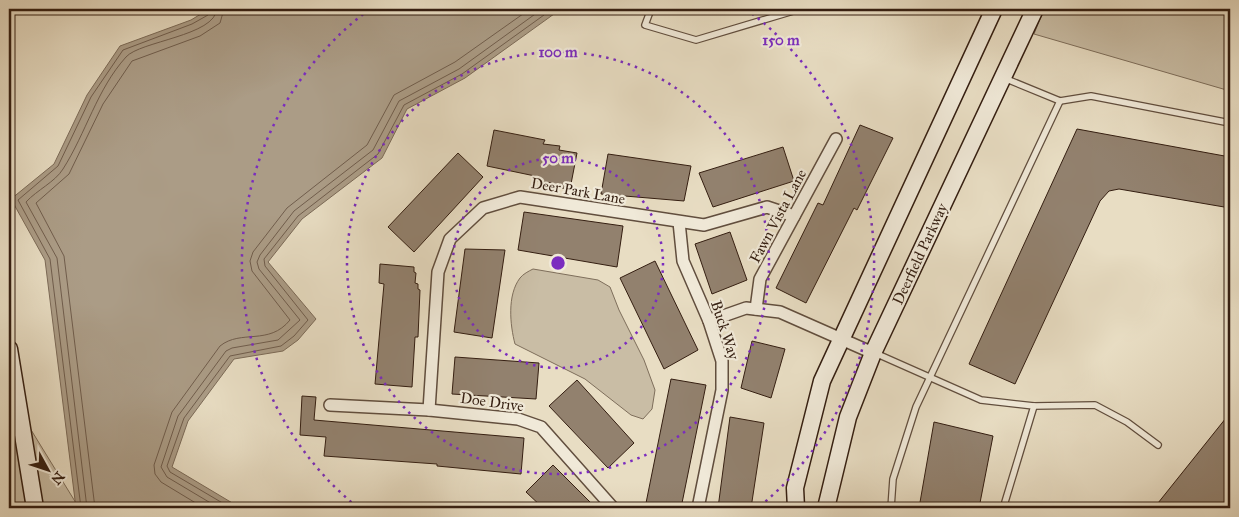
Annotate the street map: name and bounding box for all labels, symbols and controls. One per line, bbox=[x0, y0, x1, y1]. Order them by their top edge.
text: 150 m bbox=[762, 31, 800, 49]
text: 100 m bbox=[538, 43, 578, 61]
text: 50 m bbox=[542, 149, 574, 167]
street label: Fawn Vista Lane bbox=[746, 166, 810, 266]
street label: Deer Park Lane bbox=[529, 174, 627, 208]
street label: Deerfield Parkway bbox=[889, 200, 952, 308]
centre of rings bbox=[549, 254, 567, 272]
street label: Buck Way bbox=[707, 298, 743, 363]
street label: Doe Drive bbox=[459, 389, 525, 415]
north arrow bbox=[22, 444, 72, 494]
text: N bbox=[47, 468, 68, 488]

